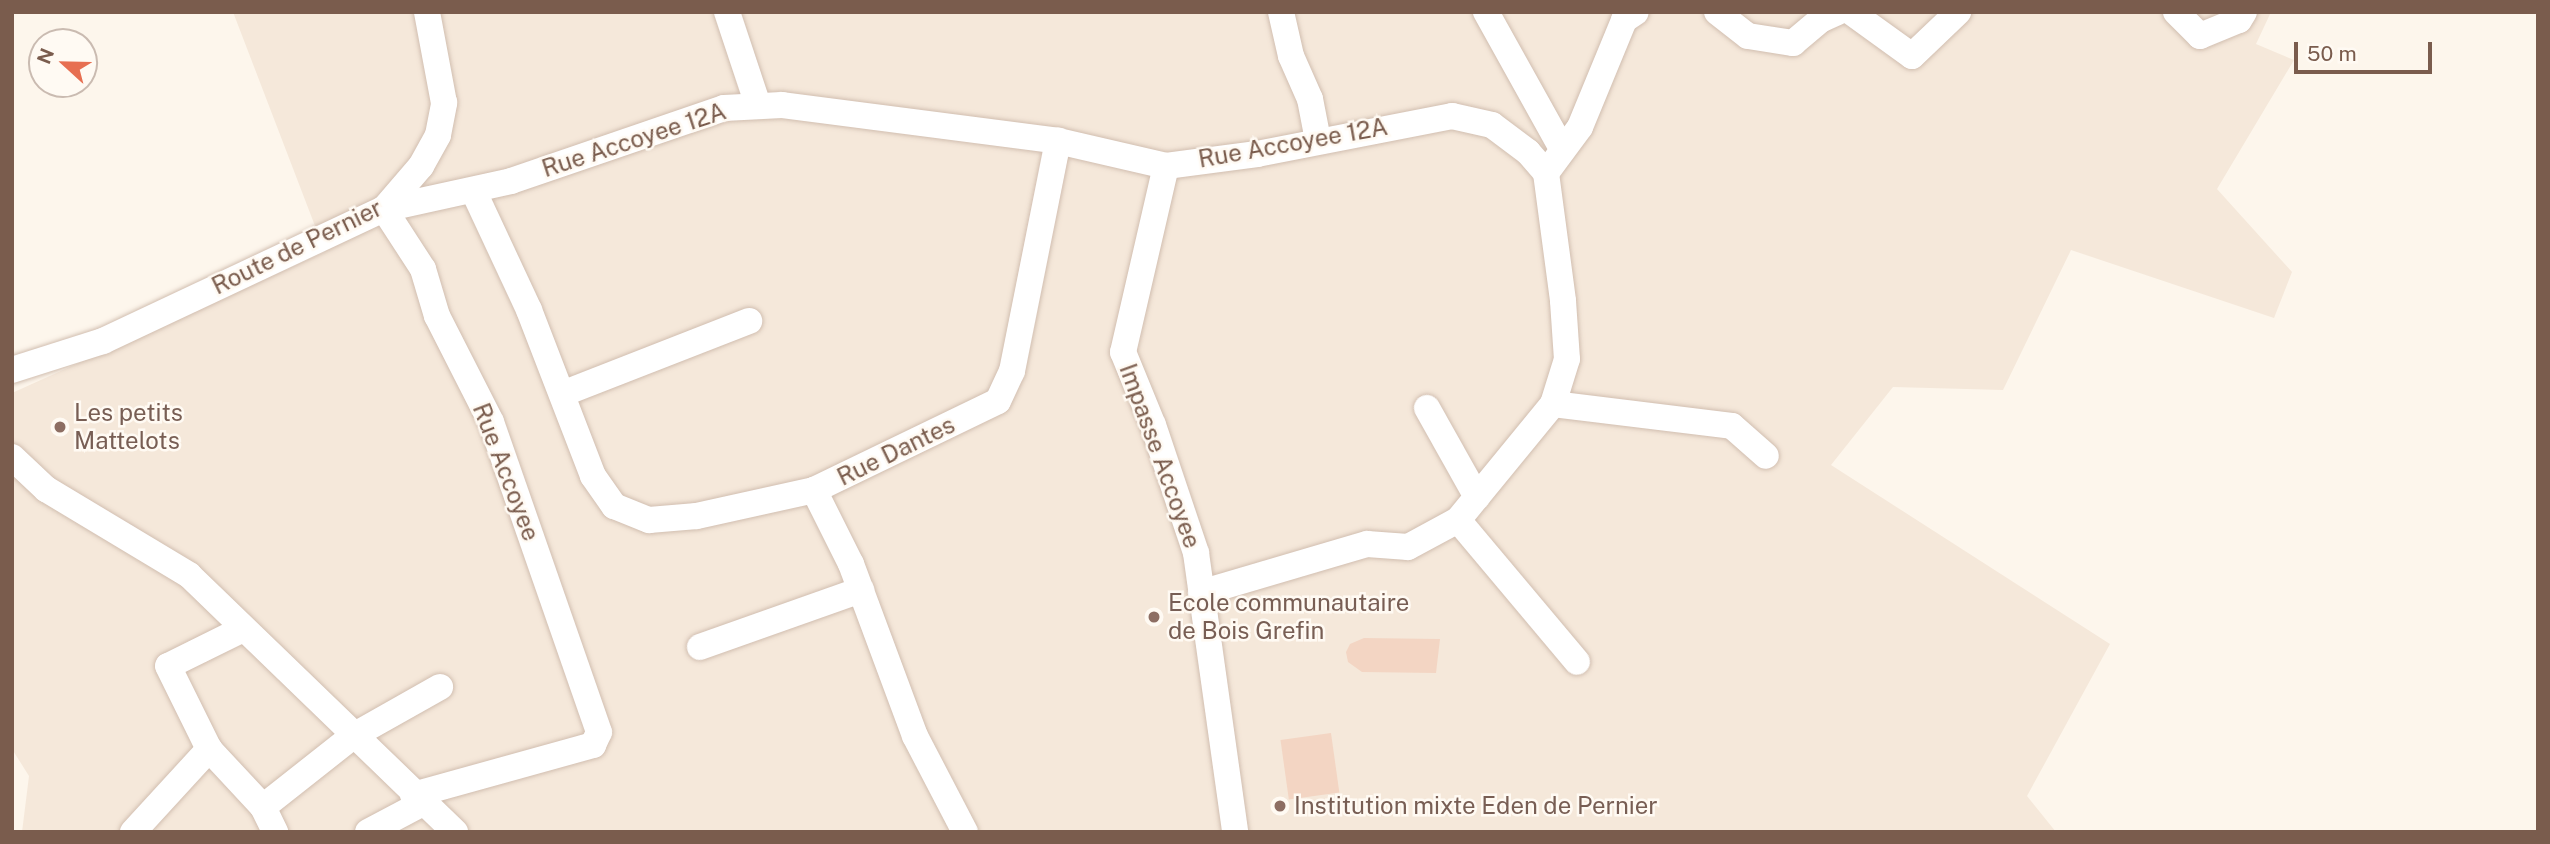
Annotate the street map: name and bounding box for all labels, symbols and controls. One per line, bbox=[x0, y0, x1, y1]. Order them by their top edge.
north arrow bbox=[28, 28, 98, 98]
scale bar bbox=[2298, 28, 2436, 72]
text: 50 m bbox=[2307, 41, 2357, 66]
text: N bbox=[32, 45, 58, 67]
street label: Rue Accoyee 12A bbox=[538, 97, 730, 183]
street label: Rue Accoyee 12A bbox=[1196, 112, 1390, 174]
street label: Route de Pernier bbox=[207, 193, 387, 301]
street label: Impasse Accoyee bbox=[1113, 360, 1207, 552]
place label: Les petits Mattelots bbox=[74, 399, 183, 455]
street label: Rue Accoyee bbox=[467, 399, 545, 545]
street label: Rue Dantes bbox=[832, 410, 960, 492]
marker: Les petits Mattelots bbox=[52, 419, 68, 435]
place label: Ecole communautaire de Bois Grefin bbox=[1168, 589, 1410, 645]
marker: Ecole communautaire de Bois Grefin bbox=[1146, 609, 1162, 625]
place label: Institution mixte Eden de Pernier bbox=[1294, 792, 1658, 820]
marker: Institution mixte Eden de Pernier bbox=[1272, 798, 1288, 814]

